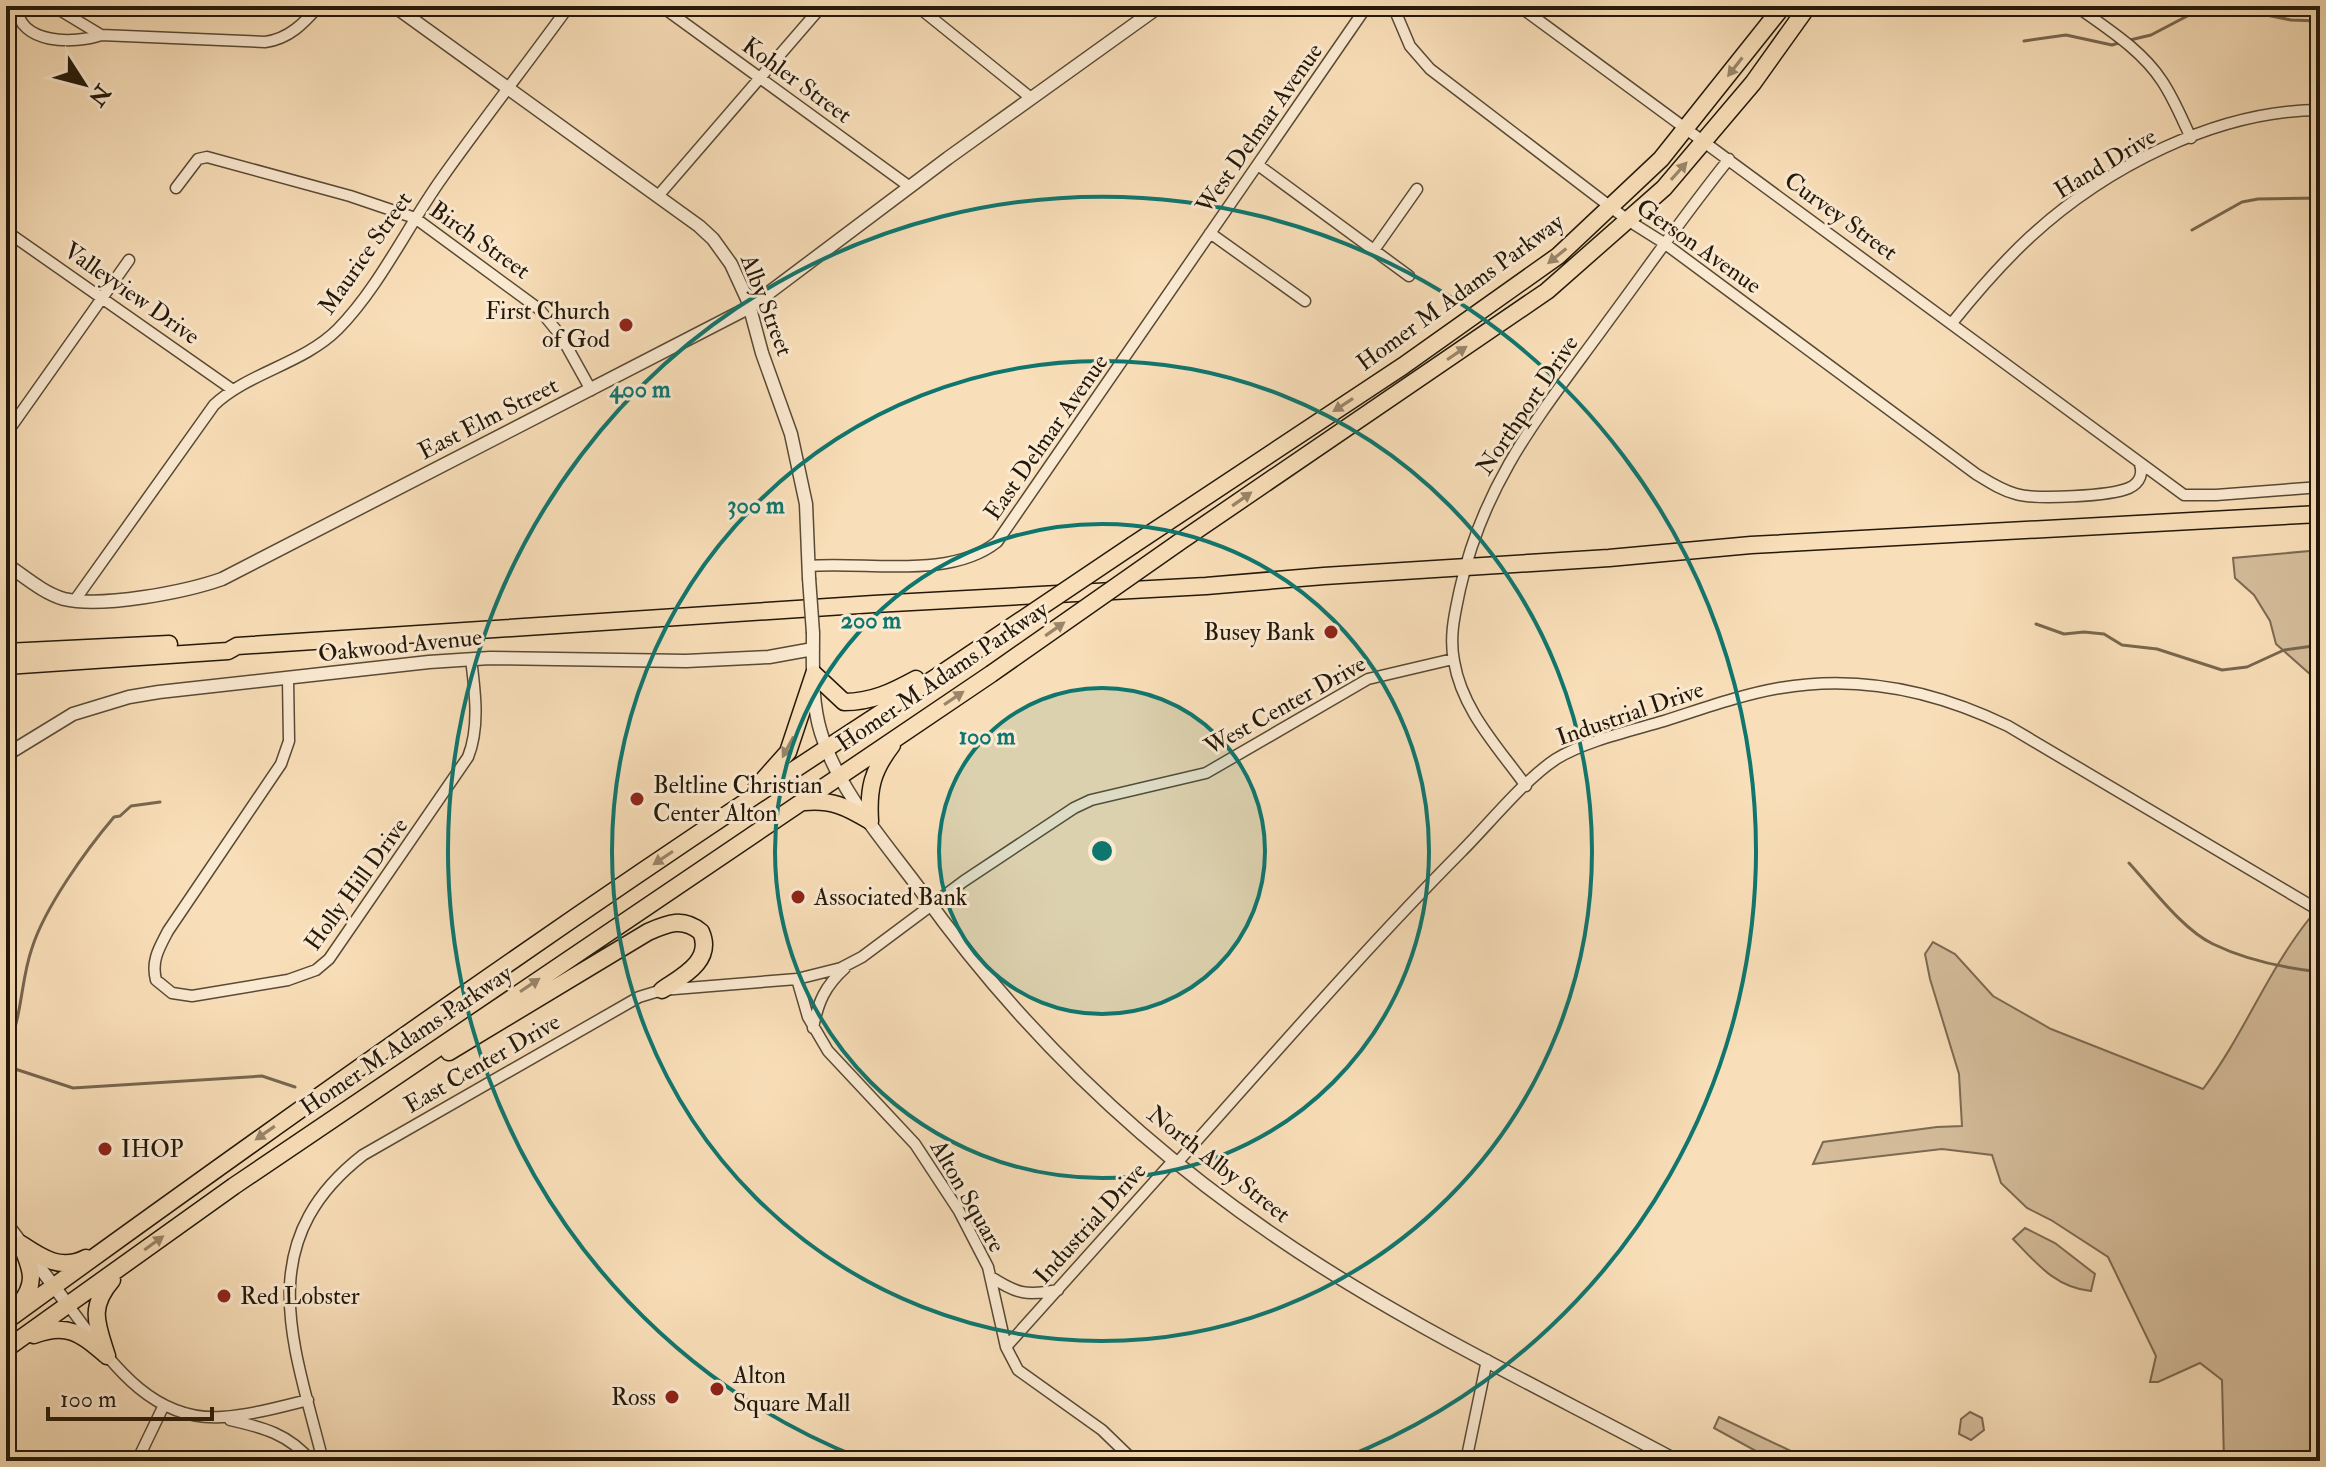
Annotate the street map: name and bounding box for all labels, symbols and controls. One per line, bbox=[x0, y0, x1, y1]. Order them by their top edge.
street label: Kohler Street bbox=[736, 30, 858, 131]
street label: West Delmar Avenue bbox=[1188, 37, 1330, 220]
north arrow bbox=[44, 44, 124, 124]
one-way arrow bbox=[1727, 57, 1743, 78]
text: N bbox=[82, 78, 117, 112]
street label: Hand Drive bbox=[2049, 121, 2162, 206]
one-way arrow bbox=[1670, 161, 1688, 180]
street label: Curvey Street bbox=[1778, 165, 1904, 268]
street label: Maurice Street bbox=[312, 186, 419, 321]
street label: Gerson Avenue bbox=[1630, 192, 1767, 301]
street label: Birch Street bbox=[423, 194, 536, 286]
street label: Homer M Adams Parkway bbox=[1350, 206, 1570, 378]
street label: Valleyview Drive bbox=[58, 235, 206, 352]
one-way arrow bbox=[1547, 248, 1567, 264]
street label: Alby Street bbox=[733, 249, 800, 361]
place label: First Church of God bbox=[485, 296, 610, 355]
marker: First Church of God bbox=[617, 316, 635, 334]
street label: Northport Drive bbox=[1469, 329, 1586, 481]
one-way arrow bbox=[1447, 346, 1468, 361]
street label: East Delmar Avenue bbox=[978, 348, 1115, 526]
street label: East Elm Street bbox=[413, 370, 564, 467]
text: 400 m bbox=[608, 374, 671, 405]
one-way arrow bbox=[1333, 397, 1354, 412]
text: 300 m bbox=[727, 490, 785, 521]
one-way arrow bbox=[1232, 492, 1253, 507]
street label: Homer M Adams Parkway bbox=[830, 594, 1054, 759]
text: 200 m bbox=[841, 605, 902, 636]
place label: Busey Bank bbox=[1204, 617, 1316, 648]
street label: Oakwood Avenue bbox=[316, 621, 484, 670]
one-way arrow bbox=[1044, 622, 1065, 637]
marker: Busey Bank bbox=[1322, 623, 1340, 641]
street label: West Center Drive bbox=[1198, 648, 1371, 763]
street label: Industrial Drive bbox=[1553, 674, 1708, 753]
one-way arrow bbox=[944, 691, 965, 706]
text: 100 m bbox=[959, 721, 1016, 752]
one-way arrow bbox=[782, 736, 796, 758]
place label: Beltline Christian Center Alton bbox=[653, 770, 823, 829]
marker: Beltline Christian Center Alton bbox=[628, 790, 646, 808]
street label: Holly Hill Drive bbox=[298, 812, 415, 957]
centre of rings bbox=[1088, 837, 1116, 865]
one-way arrow bbox=[652, 850, 673, 865]
place label: Associated Bank bbox=[813, 882, 968, 913]
marker: Associated Bank bbox=[789, 888, 807, 906]
street label: Homer M Adams Parkway bbox=[294, 958, 518, 1123]
one-way arrow bbox=[519, 978, 540, 993]
street label: East Center Drive bbox=[399, 1006, 566, 1121]
street label: North Alby Street bbox=[1141, 1099, 1297, 1230]
one-way arrow bbox=[254, 1125, 275, 1140]
place label: IHOP bbox=[121, 1134, 184, 1165]
street label: Alton Square bbox=[922, 1134, 1012, 1258]
marker: IHOP bbox=[96, 1140, 114, 1158]
street label: Industrial Drive bbox=[1027, 1156, 1153, 1291]
one-way arrow bbox=[144, 1236, 165, 1251]
place label: Red Lobster bbox=[240, 1281, 360, 1312]
marker: Red Lobster bbox=[215, 1287, 233, 1305]
place label: Alton Square Mall bbox=[732, 1360, 850, 1419]
scale bar bbox=[48, 1371, 212, 1421]
marker: Alton Square Mall bbox=[708, 1380, 726, 1398]
place label: Ross bbox=[611, 1382, 656, 1413]
text: 100 m bbox=[60, 1384, 117, 1415]
marker: Ross bbox=[663, 1388, 681, 1406]

